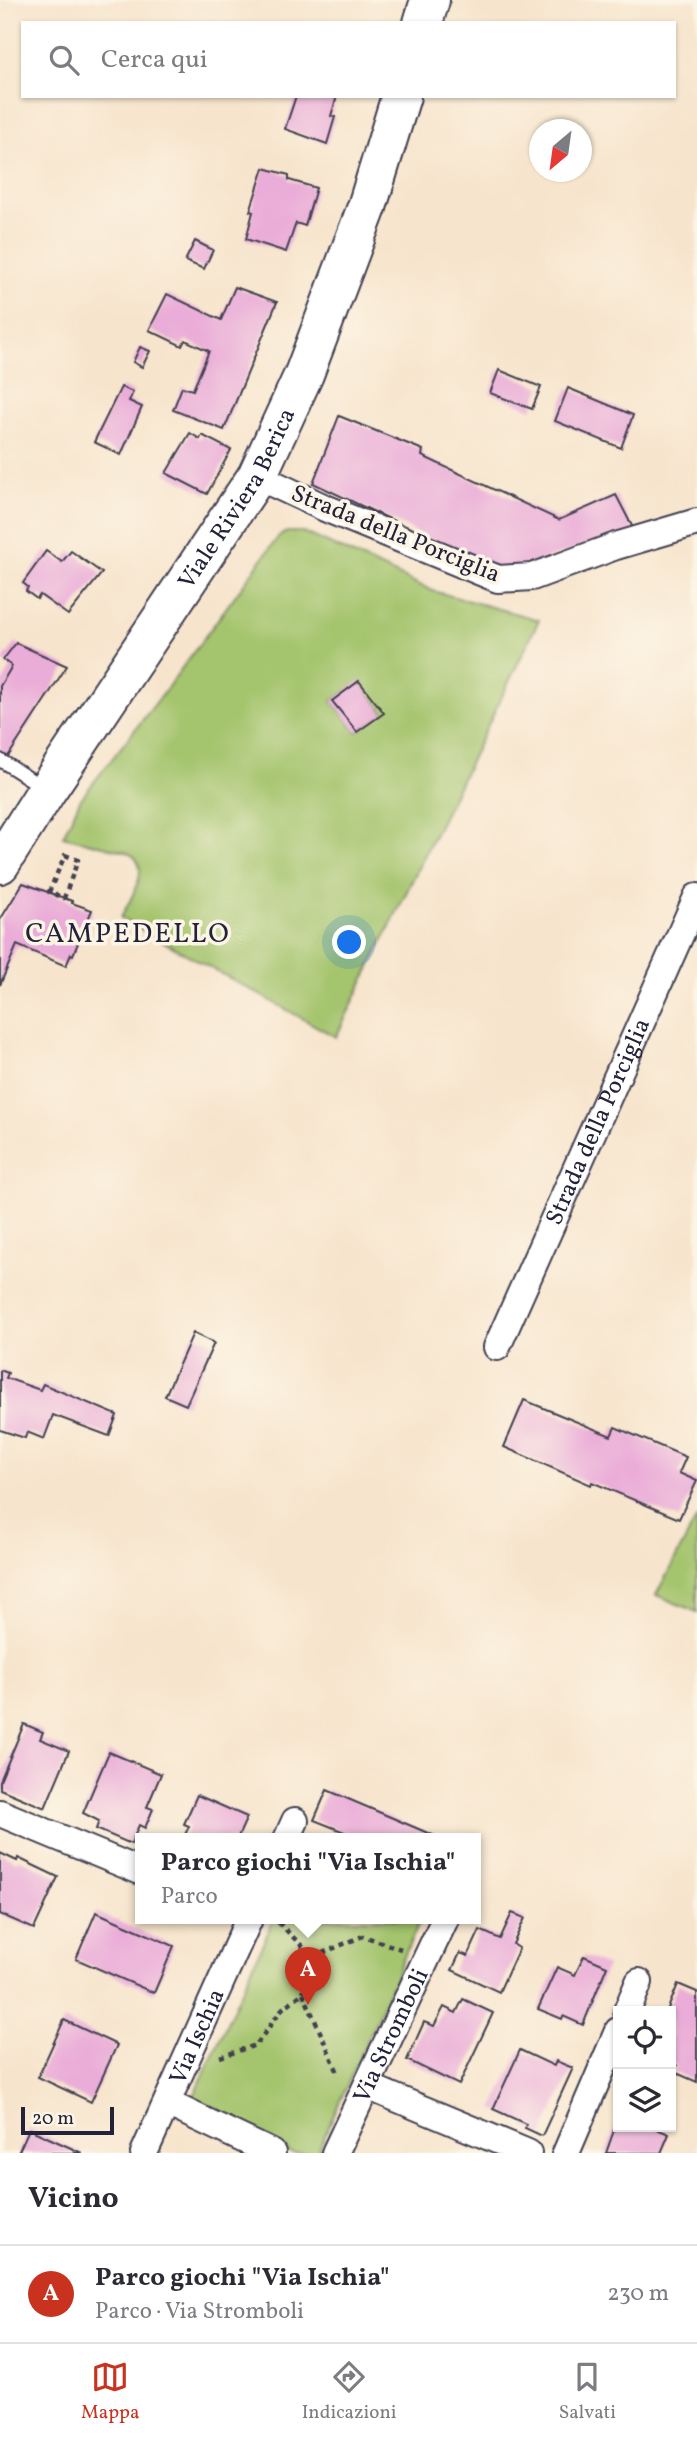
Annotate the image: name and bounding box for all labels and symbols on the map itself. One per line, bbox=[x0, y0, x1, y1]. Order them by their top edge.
north arrow bbox=[529, 119, 592, 182]
street label: Viale Riviera Berica bbox=[171, 403, 305, 597]
street label: Strada della Porciglia bbox=[286, 477, 505, 592]
district label: CAMPEDELLO bbox=[25, 915, 231, 954]
your location bbox=[332, 925, 366, 959]
street label: Strada della Porciglia bbox=[538, 1013, 660, 1231]
pin: A bbox=[285, 1947, 331, 2005]
street label: Via Stromboli bbox=[346, 1963, 438, 2109]
street label: Via Ischia bbox=[162, 1984, 235, 2090]
scale bar bbox=[21, 2104, 114, 2136]

